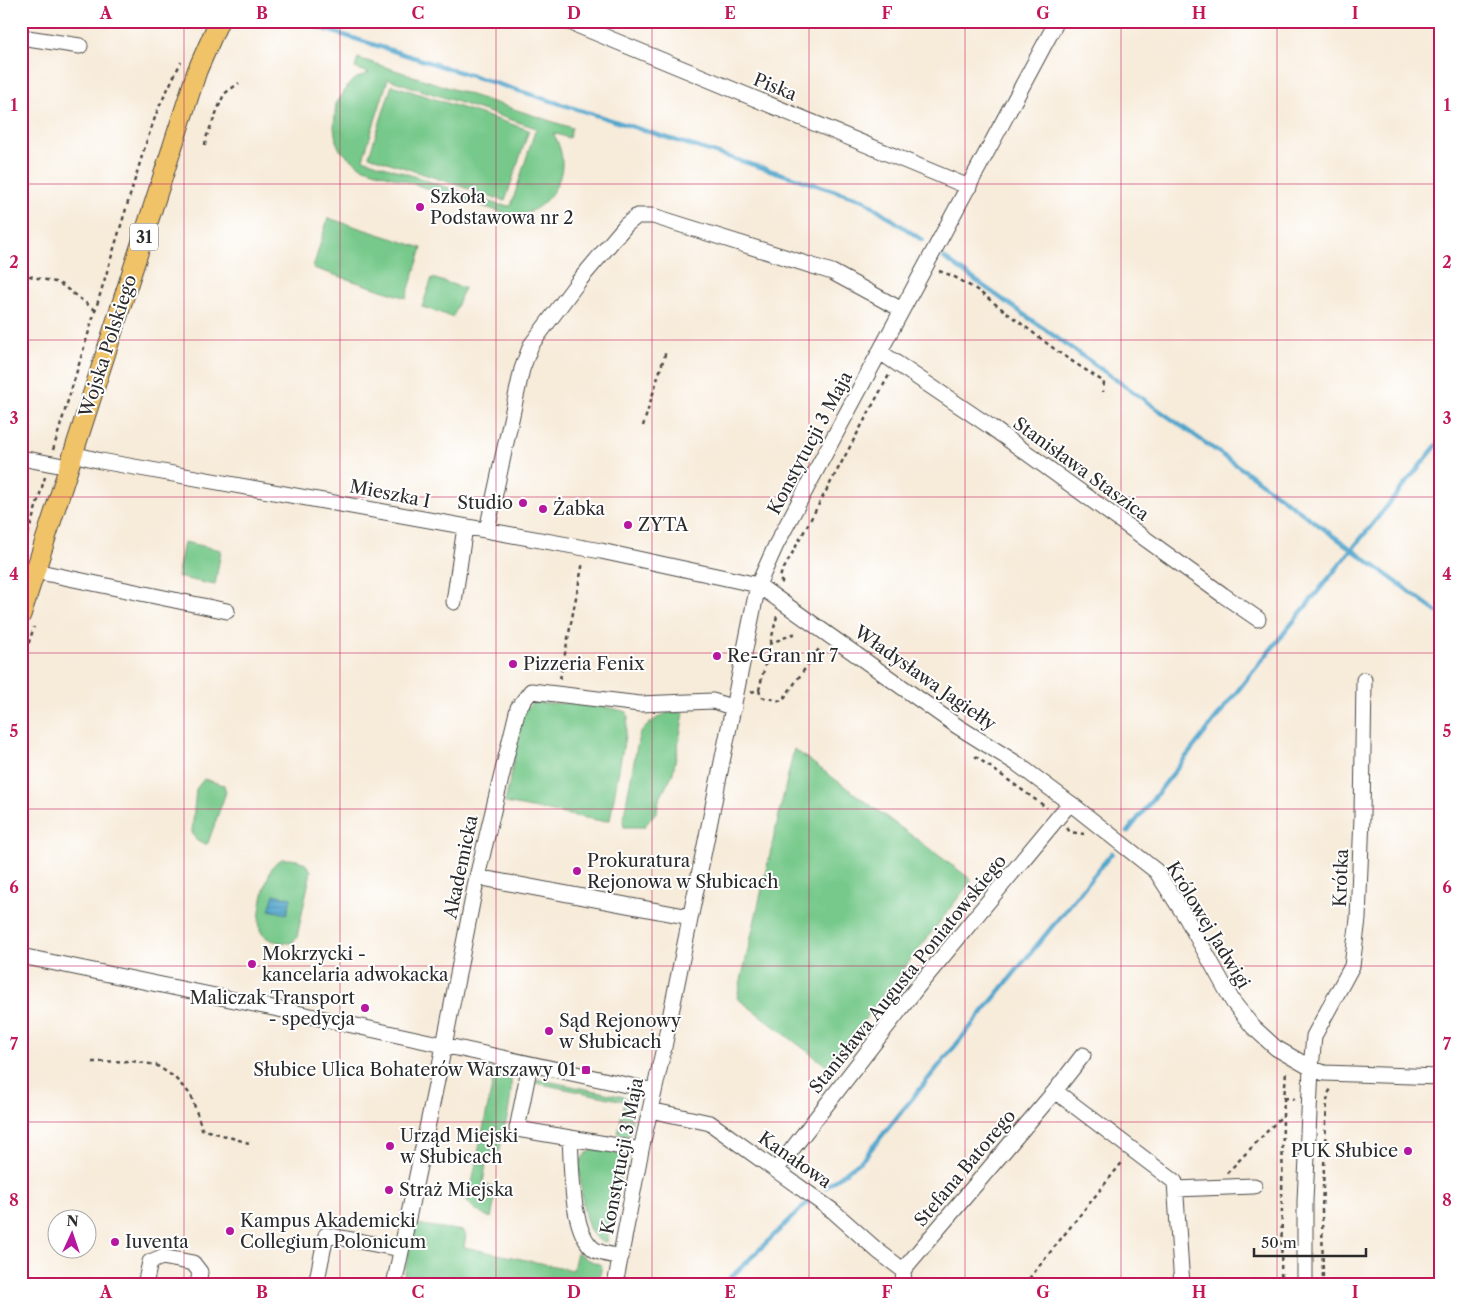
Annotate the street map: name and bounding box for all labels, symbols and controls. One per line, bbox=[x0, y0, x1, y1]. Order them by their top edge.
text: A bbox=[99, 3, 113, 23]
text: B bbox=[256, 3, 268, 23]
text: C bbox=[412, 3, 424, 23]
text: D bbox=[567, 3, 581, 23]
text: E bbox=[724, 3, 736, 23]
text: F bbox=[882, 3, 893, 23]
text: G bbox=[1036, 3, 1050, 23]
text: H bbox=[1192, 3, 1206, 23]
text: I bbox=[1352, 3, 1359, 23]
street label: Piska bbox=[750, 68, 800, 106]
text: 1 bbox=[10, 95, 18, 115]
text: 1 bbox=[1443, 95, 1451, 115]
place label: Szkoła Podstawowa nr 2 bbox=[430, 186, 574, 229]
marker: Szkoła Podstawowa nr 2 bbox=[414, 201, 426, 213]
road number: 31 bbox=[130, 223, 158, 250]
text: 2 bbox=[9, 252, 19, 272]
text: 2 bbox=[1442, 252, 1452, 272]
street label: Wojska Polskiego bbox=[74, 272, 141, 421]
street label: Konstytucji 3 Maja bbox=[763, 367, 857, 518]
text: 3 bbox=[9, 408, 19, 428]
text: 3 bbox=[1442, 408, 1452, 428]
street label: Stanisława Staszica bbox=[1009, 412, 1154, 526]
street label: Mieszka I bbox=[348, 475, 432, 513]
place label: Studio bbox=[457, 492, 513, 514]
marker: Studio bbox=[517, 497, 529, 509]
place label: Żabka bbox=[553, 497, 606, 520]
marker: Żabka bbox=[537, 503, 549, 515]
place label: ZYTA bbox=[638, 514, 689, 536]
marker: ZYTA bbox=[622, 519, 634, 531]
text: 4 bbox=[9, 564, 19, 584]
text: 4 bbox=[1442, 564, 1452, 584]
street label: Władysława Jagiełły bbox=[849, 620, 1001, 736]
place label: Re-Gran nr 7 bbox=[727, 645, 838, 667]
marker: Re-Gran nr 7 bbox=[711, 650, 723, 662]
place label: Pizzeria Fenix bbox=[523, 653, 645, 675]
marker: Pizzeria Fenix bbox=[507, 658, 519, 670]
text: 5 bbox=[10, 721, 19, 741]
text: 5 bbox=[1443, 721, 1452, 741]
street label: Akademicka bbox=[439, 813, 483, 922]
street label: Krótka bbox=[1329, 848, 1353, 908]
place label: Prokuratura Rejonowa w Słubicach bbox=[587, 850, 778, 893]
street label: Stanisława Augusta Poniatowskiego bbox=[805, 850, 1011, 1098]
street label: Królowej Jadwigi bbox=[1161, 857, 1255, 993]
marker: Prokuratura Rejonowa w Słubicach bbox=[571, 865, 583, 877]
text: 6 bbox=[9, 877, 19, 897]
text: 6 bbox=[1442, 877, 1452, 897]
place label: Mokrzycki - kancelaria adwokacka bbox=[262, 943, 449, 986]
marker: Mokrzycki - kancelaria adwokacka bbox=[246, 958, 258, 970]
place label: Maliczak Transport - spedycja bbox=[189, 987, 356, 1030]
marker: Maliczak Transport - spedycja bbox=[359, 1002, 371, 1014]
place label: Sąd Rejonowy w Słubicach bbox=[558, 1010, 682, 1053]
marker: Sąd Rejonowy w Słubicach bbox=[543, 1025, 555, 1037]
text: 7 bbox=[10, 1034, 19, 1054]
text: 7 bbox=[1443, 1034, 1452, 1054]
place label: Słubice Ulica Bohaterów Warszawy 01 bbox=[253, 1059, 576, 1081]
marker: Słubice Ulica Bohaterów Warszawy 01 bbox=[580, 1064, 592, 1076]
street label: Konstytucji 3 Maja bbox=[596, 1075, 648, 1236]
street label: Stefana Batorego bbox=[910, 1105, 1020, 1231]
place label: Urząd Miejski w Słubicach bbox=[399, 1125, 519, 1168]
street label: Kanałowa bbox=[754, 1127, 836, 1193]
marker: Urząd Miejski w Słubicach bbox=[384, 1140, 396, 1152]
place label: PUK Słubice bbox=[1291, 1140, 1398, 1162]
marker: PUK Słubice bbox=[1402, 1145, 1414, 1157]
place label: Straż Miejska bbox=[399, 1179, 514, 1201]
marker: Straż Miejska bbox=[383, 1184, 395, 1196]
text: 8 bbox=[9, 1190, 19, 1210]
text: 8 bbox=[1442, 1190, 1452, 1210]
north arrow bbox=[48, 1208, 98, 1258]
place label: Kampus Akademicki Collegium Polonicum bbox=[240, 1210, 426, 1253]
text: N bbox=[66, 1212, 79, 1230]
marker: Kampus Akademicki Collegium Polonicum bbox=[224, 1225, 236, 1237]
scale bar bbox=[1254, 1226, 1366, 1258]
place label: Iuventa bbox=[125, 1231, 189, 1253]
text: 50 m bbox=[1261, 1233, 1297, 1252]
marker: Iuventa bbox=[109, 1236, 121, 1248]
text: A bbox=[99, 1282, 113, 1302]
text: B bbox=[256, 1282, 268, 1302]
text: C bbox=[412, 1282, 424, 1302]
text: D bbox=[567, 1282, 581, 1302]
text: E bbox=[724, 1282, 736, 1302]
text: F bbox=[882, 1282, 893, 1302]
text: G bbox=[1036, 1282, 1050, 1302]
text: H bbox=[1192, 1282, 1206, 1302]
text: I bbox=[1352, 1282, 1359, 1302]

